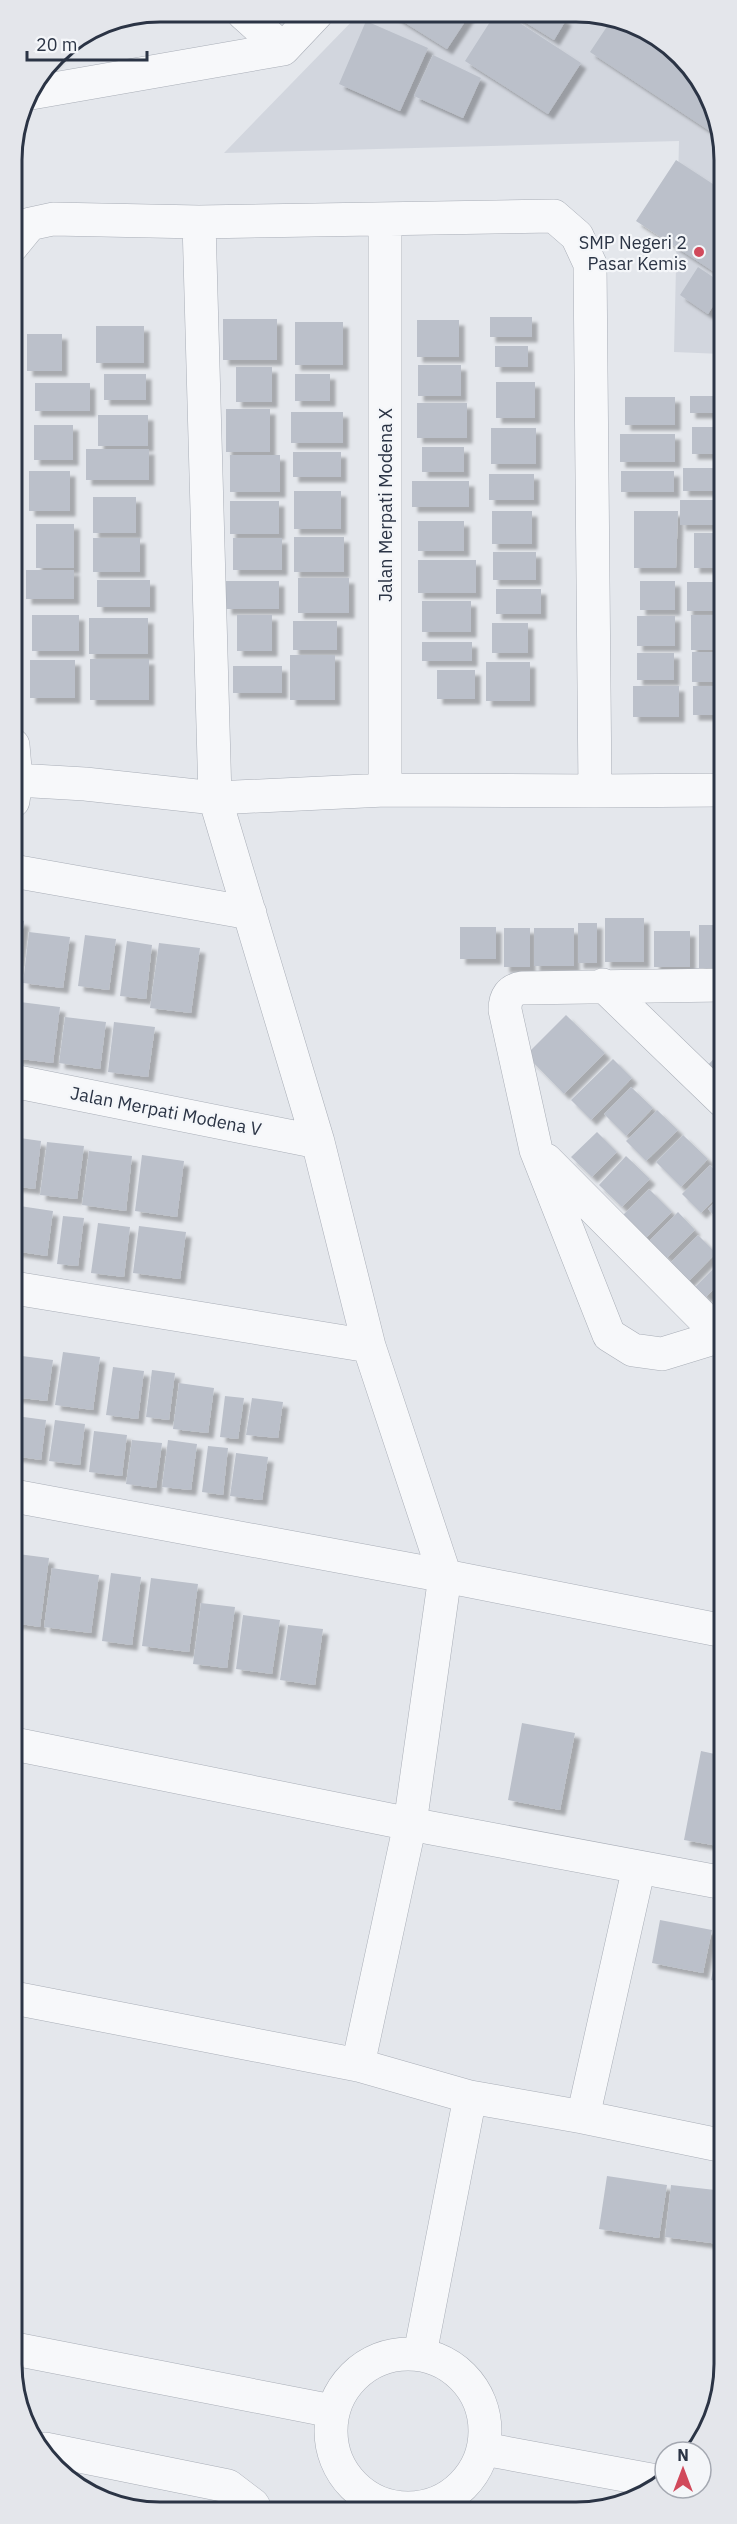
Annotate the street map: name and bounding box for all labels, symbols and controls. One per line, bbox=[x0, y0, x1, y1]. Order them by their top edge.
scale bar bbox=[27, 24, 147, 62]
text: 20 m bbox=[36, 33, 78, 56]
place label: SMP Negeri 2 Pasar Kemis bbox=[579, 231, 687, 275]
marker: SMP Negeri 2 Pasar Kemis bbox=[692, 245, 706, 259]
street label: Jalan Merpati Modena X bbox=[374, 408, 397, 602]
street label: Jalan Merpati Modena V bbox=[69, 1081, 263, 1141]
north arrow bbox=[653, 2440, 713, 2500]
text: N bbox=[677, 2445, 689, 2465]

